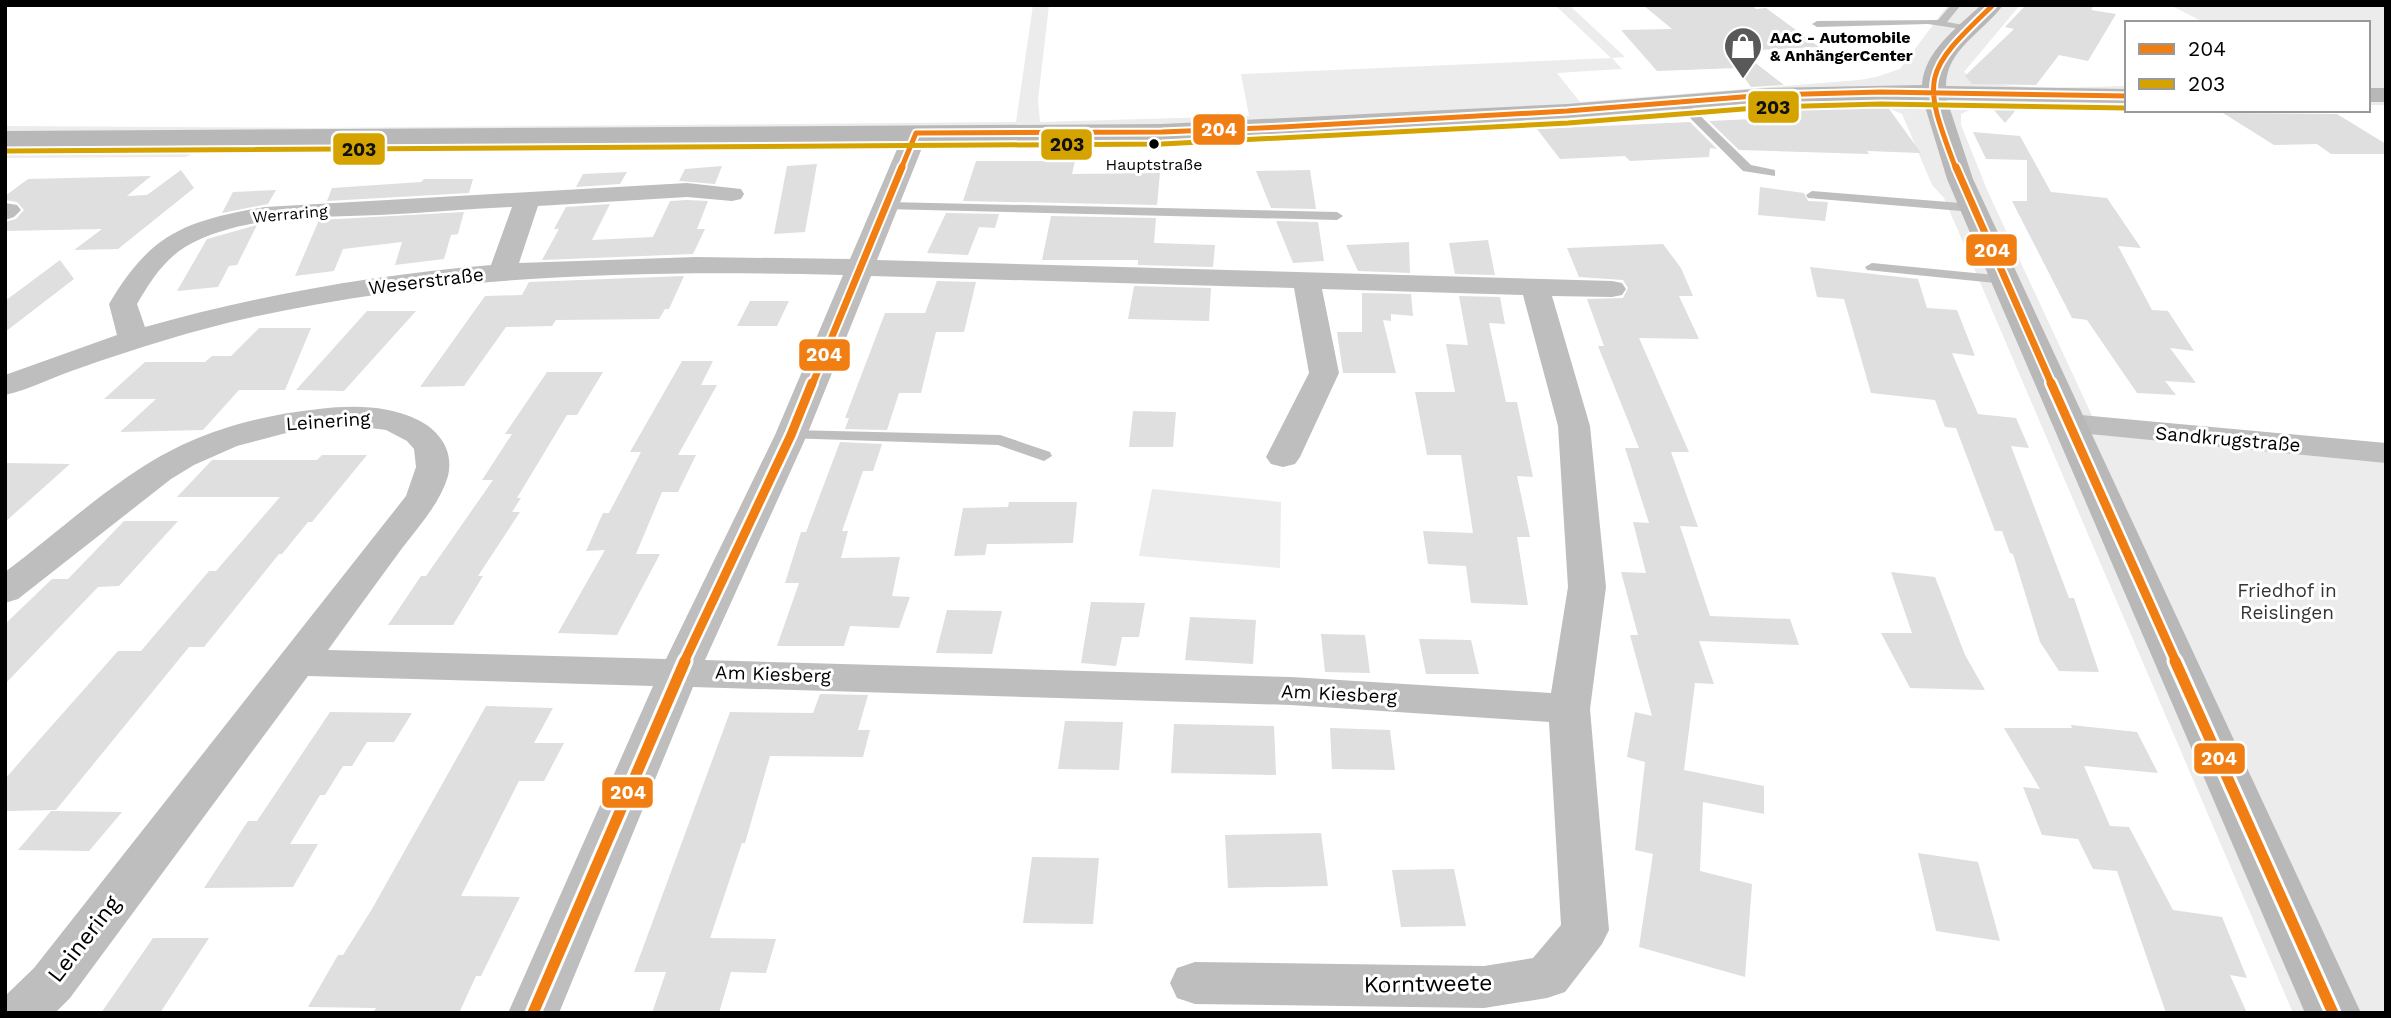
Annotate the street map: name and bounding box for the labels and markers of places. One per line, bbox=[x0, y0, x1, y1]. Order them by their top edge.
shop icon: AAC - Automobile & AnhängerCenter bbox=[1722, 25, 1764, 80]
place label: AAC - Automobile & AnhängerCenter bbox=[1770, 28, 1913, 65]
marker: Hauptstraße bbox=[1147, 137, 1161, 151]
place label: Hauptstraße bbox=[1106, 155, 1202, 174]

